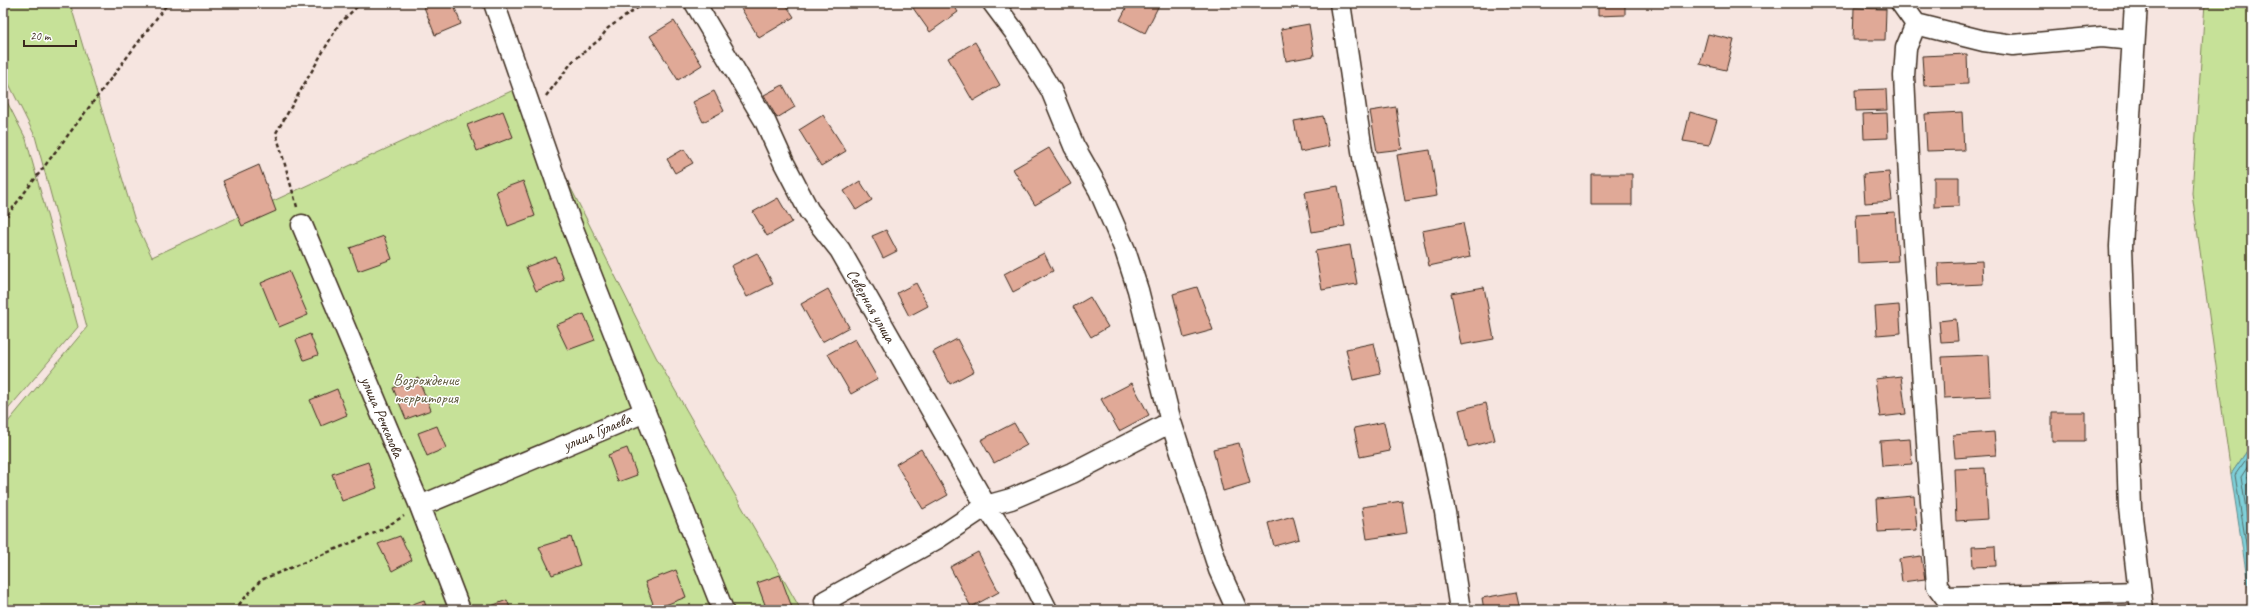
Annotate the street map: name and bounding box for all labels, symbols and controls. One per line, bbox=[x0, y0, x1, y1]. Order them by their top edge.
scale bar bbox=[24, 22, 76, 48]
text: 20 m bbox=[30, 28, 52, 44]
street label: Северная улица bbox=[842, 266, 901, 347]
park label: Возрождение территория bbox=[393, 370, 461, 408]
street label: улица Речкалова bbox=[356, 372, 408, 462]
street label: улица Гулаева bbox=[559, 408, 635, 456]

